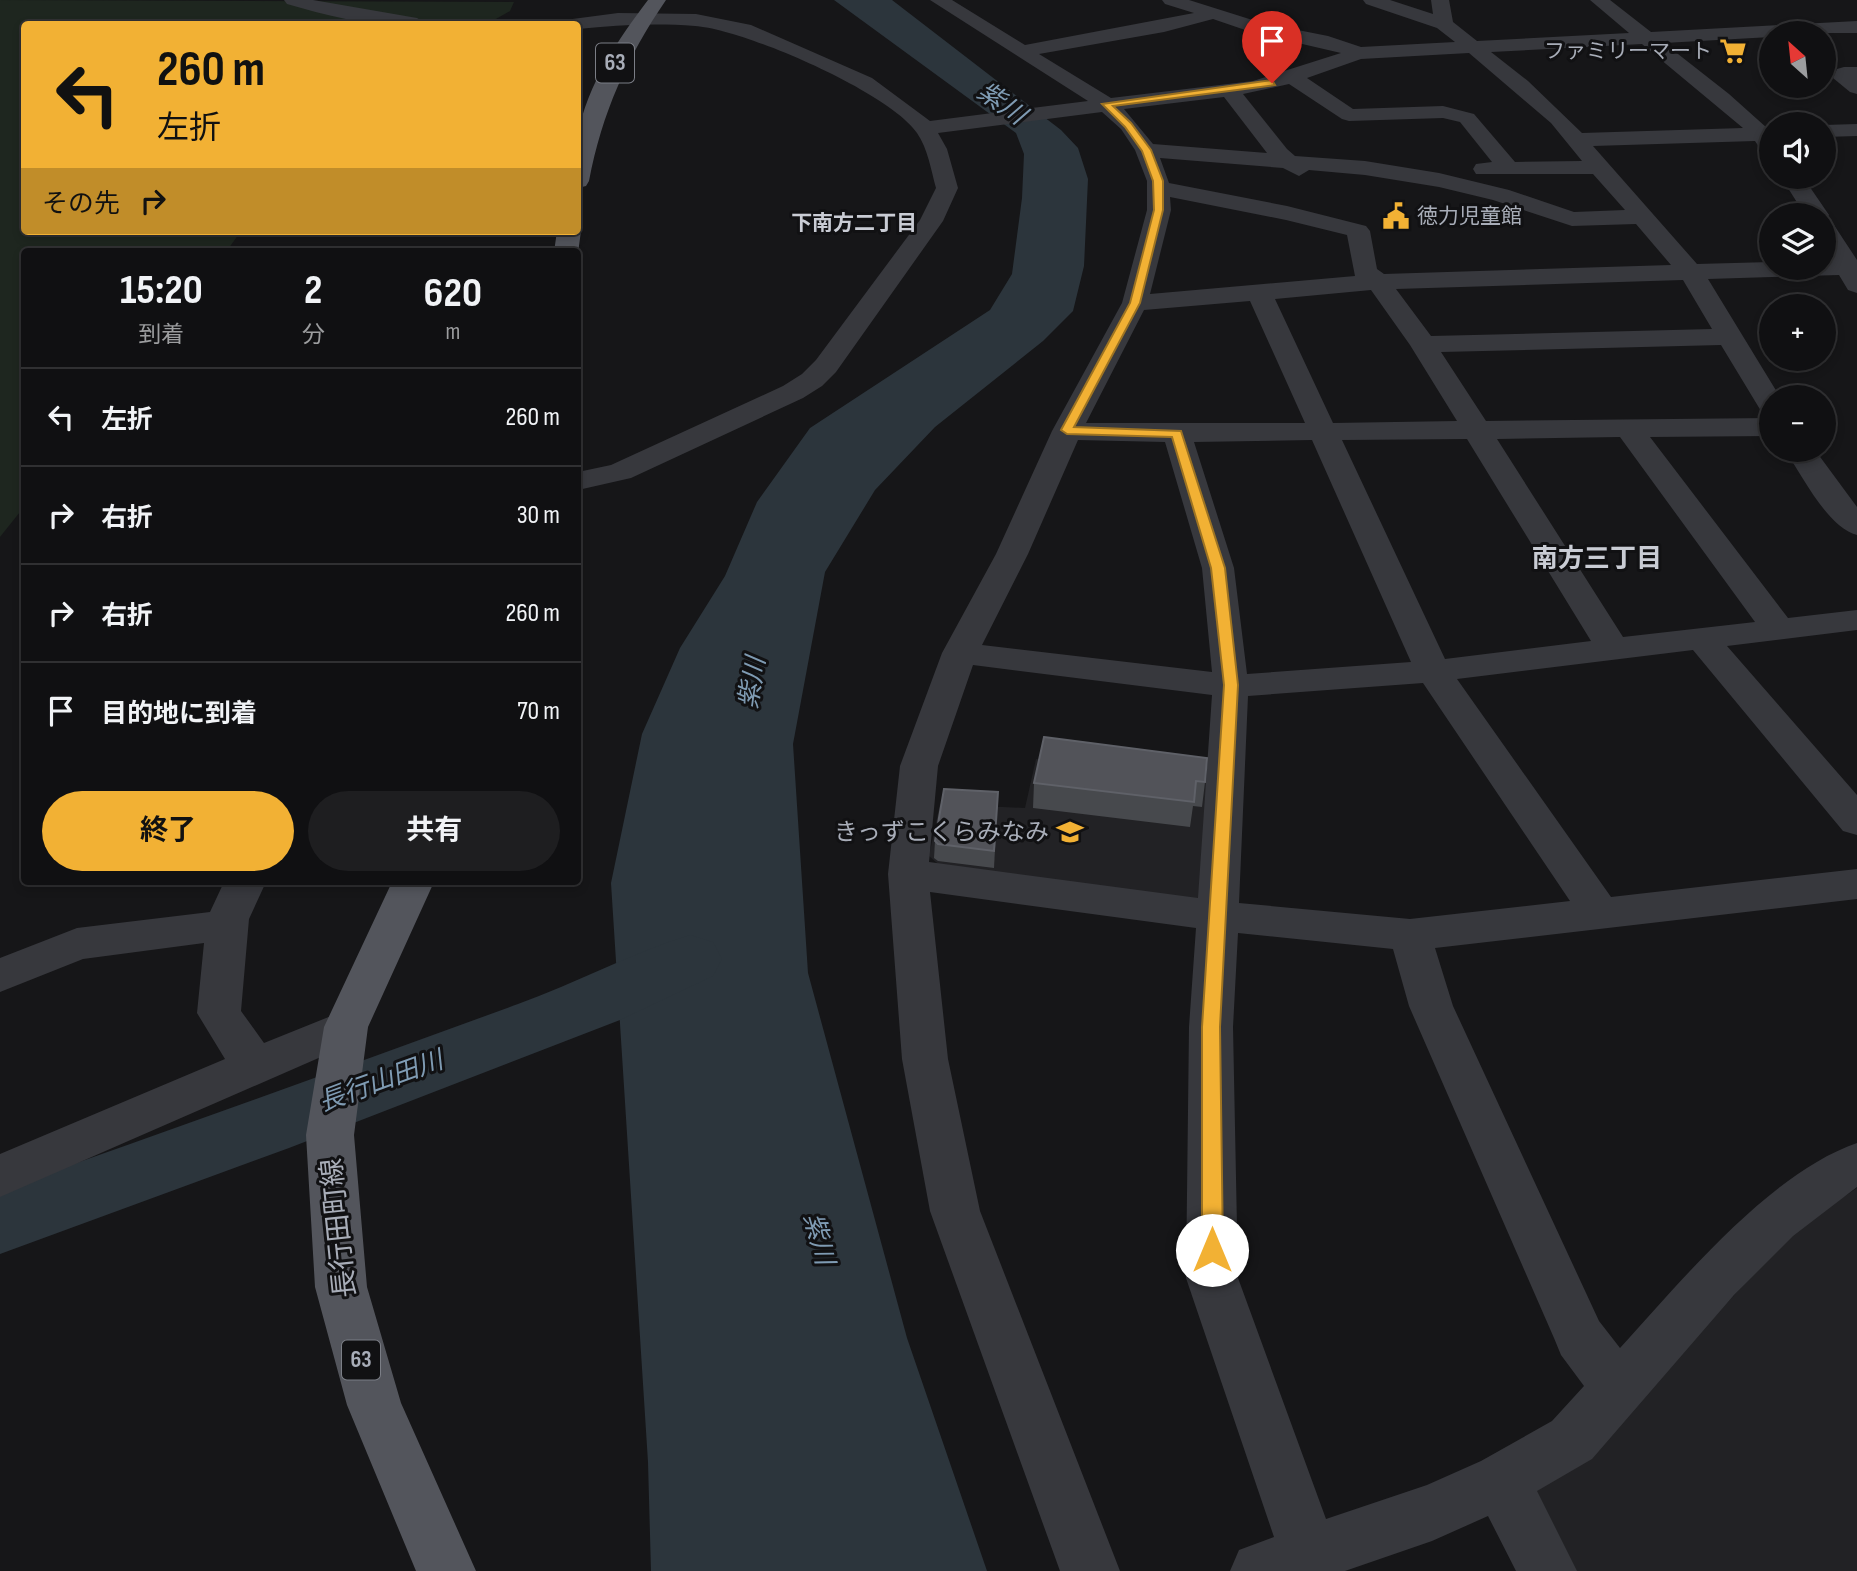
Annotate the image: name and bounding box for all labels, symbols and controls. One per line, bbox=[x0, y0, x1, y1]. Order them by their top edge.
pin bbox=[1242, 11, 1302, 83]
north arrow bbox=[1759, 21, 1836, 98]
map controls bbox=[1759, 21, 1836, 462]
icon: arrive bbox=[1253, 22, 1291, 60]
supermarket icon: ファミリーマート bbox=[1718, 36, 1748, 66]
place label: ファミリーマート bbox=[1544, 39, 1712, 64]
text: 260 m bbox=[157, 41, 265, 100]
road number: 63 bbox=[596, 44, 634, 82]
icon: left bbox=[42, 49, 133, 140]
water label: 紫川 bbox=[971, 76, 1034, 133]
text: 左折 bbox=[157, 109, 221, 148]
button: sound bbox=[1759, 112, 1836, 189]
icon: right bbox=[134, 182, 172, 220]
text: その先 bbox=[42, 189, 120, 220]
public building icon: 徳力児童館 bbox=[1381, 201, 1411, 231]
button: layers bbox=[1759, 203, 1836, 280]
place label: 徳力児童館 bbox=[1417, 204, 1522, 229]
district label: 下南方二丁目 bbox=[791, 211, 917, 236]
text: 15:20 bbox=[120, 265, 203, 316]
text: 2 bbox=[304, 265, 322, 316]
text: 620 bbox=[424, 268, 482, 319]
button: + bbox=[1759, 294, 1836, 371]
text: m bbox=[445, 318, 460, 346]
text: 到着 bbox=[138, 321, 184, 349]
text: 分 bbox=[302, 321, 325, 349]
button: − bbox=[1759, 385, 1836, 462]
icon: left bbox=[42, 398, 80, 436]
text: 260 m bbox=[505, 402, 560, 433]
text: 左折 bbox=[101, 405, 153, 436]
icon: right bbox=[42, 496, 80, 534]
text: 30 m bbox=[517, 500, 560, 531]
text: 右折 bbox=[101, 503, 153, 534]
district label: 南方三丁目 bbox=[1532, 544, 1662, 575]
icon: right bbox=[42, 594, 80, 632]
text: 260 m bbox=[505, 598, 560, 629]
text: 右折 bbox=[101, 601, 153, 632]
water label: 紫川 bbox=[734, 652, 773, 711]
icon: arrive bbox=[42, 692, 80, 730]
text: 70 m bbox=[517, 696, 560, 727]
text: 目的地に到着 bbox=[101, 699, 257, 730]
button: 終了 bbox=[42, 791, 294, 871]
button: 共有 bbox=[308, 791, 560, 871]
school or university icon: きっずこくらみなみ bbox=[1055, 817, 1085, 847]
place label: きっずこくらみなみ bbox=[834, 818, 1049, 847]
water label: 長行山田川 bbox=[315, 1044, 450, 1119]
street label: 長行田町線 bbox=[315, 1157, 363, 1299]
water label: 紫川 bbox=[796, 1210, 840, 1271]
position arrow bbox=[1175, 1213, 1249, 1287]
road number: 63 bbox=[342, 1340, 380, 1380]

